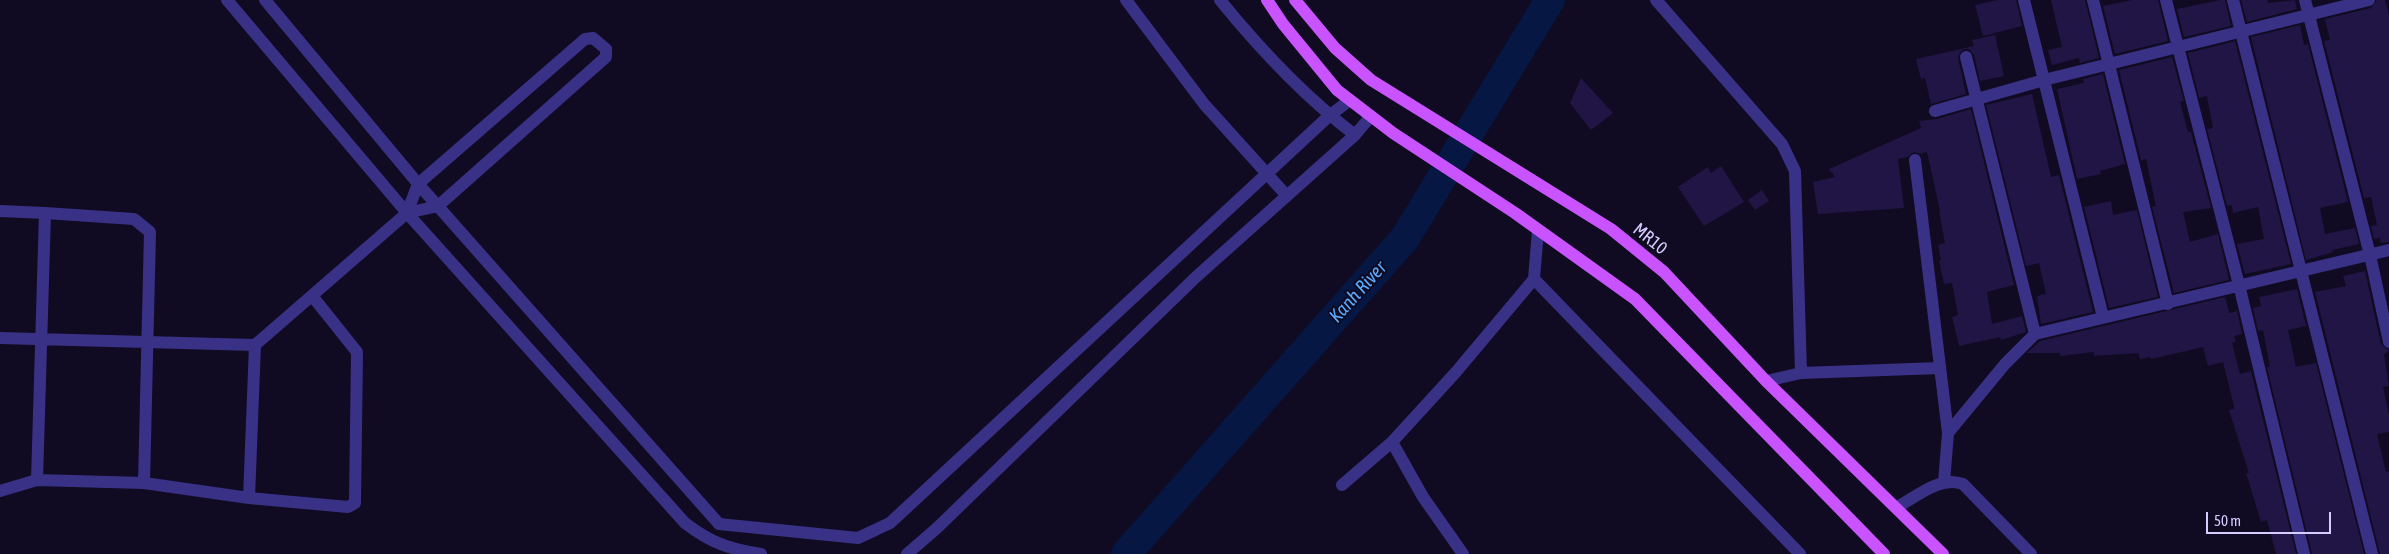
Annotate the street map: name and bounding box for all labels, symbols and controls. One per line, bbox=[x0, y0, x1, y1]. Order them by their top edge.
street label: MR10 bbox=[1628, 219, 1672, 259]
water label: Kanh River bbox=[1325, 257, 1391, 327]
scale bar bbox=[2209, 502, 2334, 534]
text: 50 m bbox=[2214, 512, 2241, 529]

